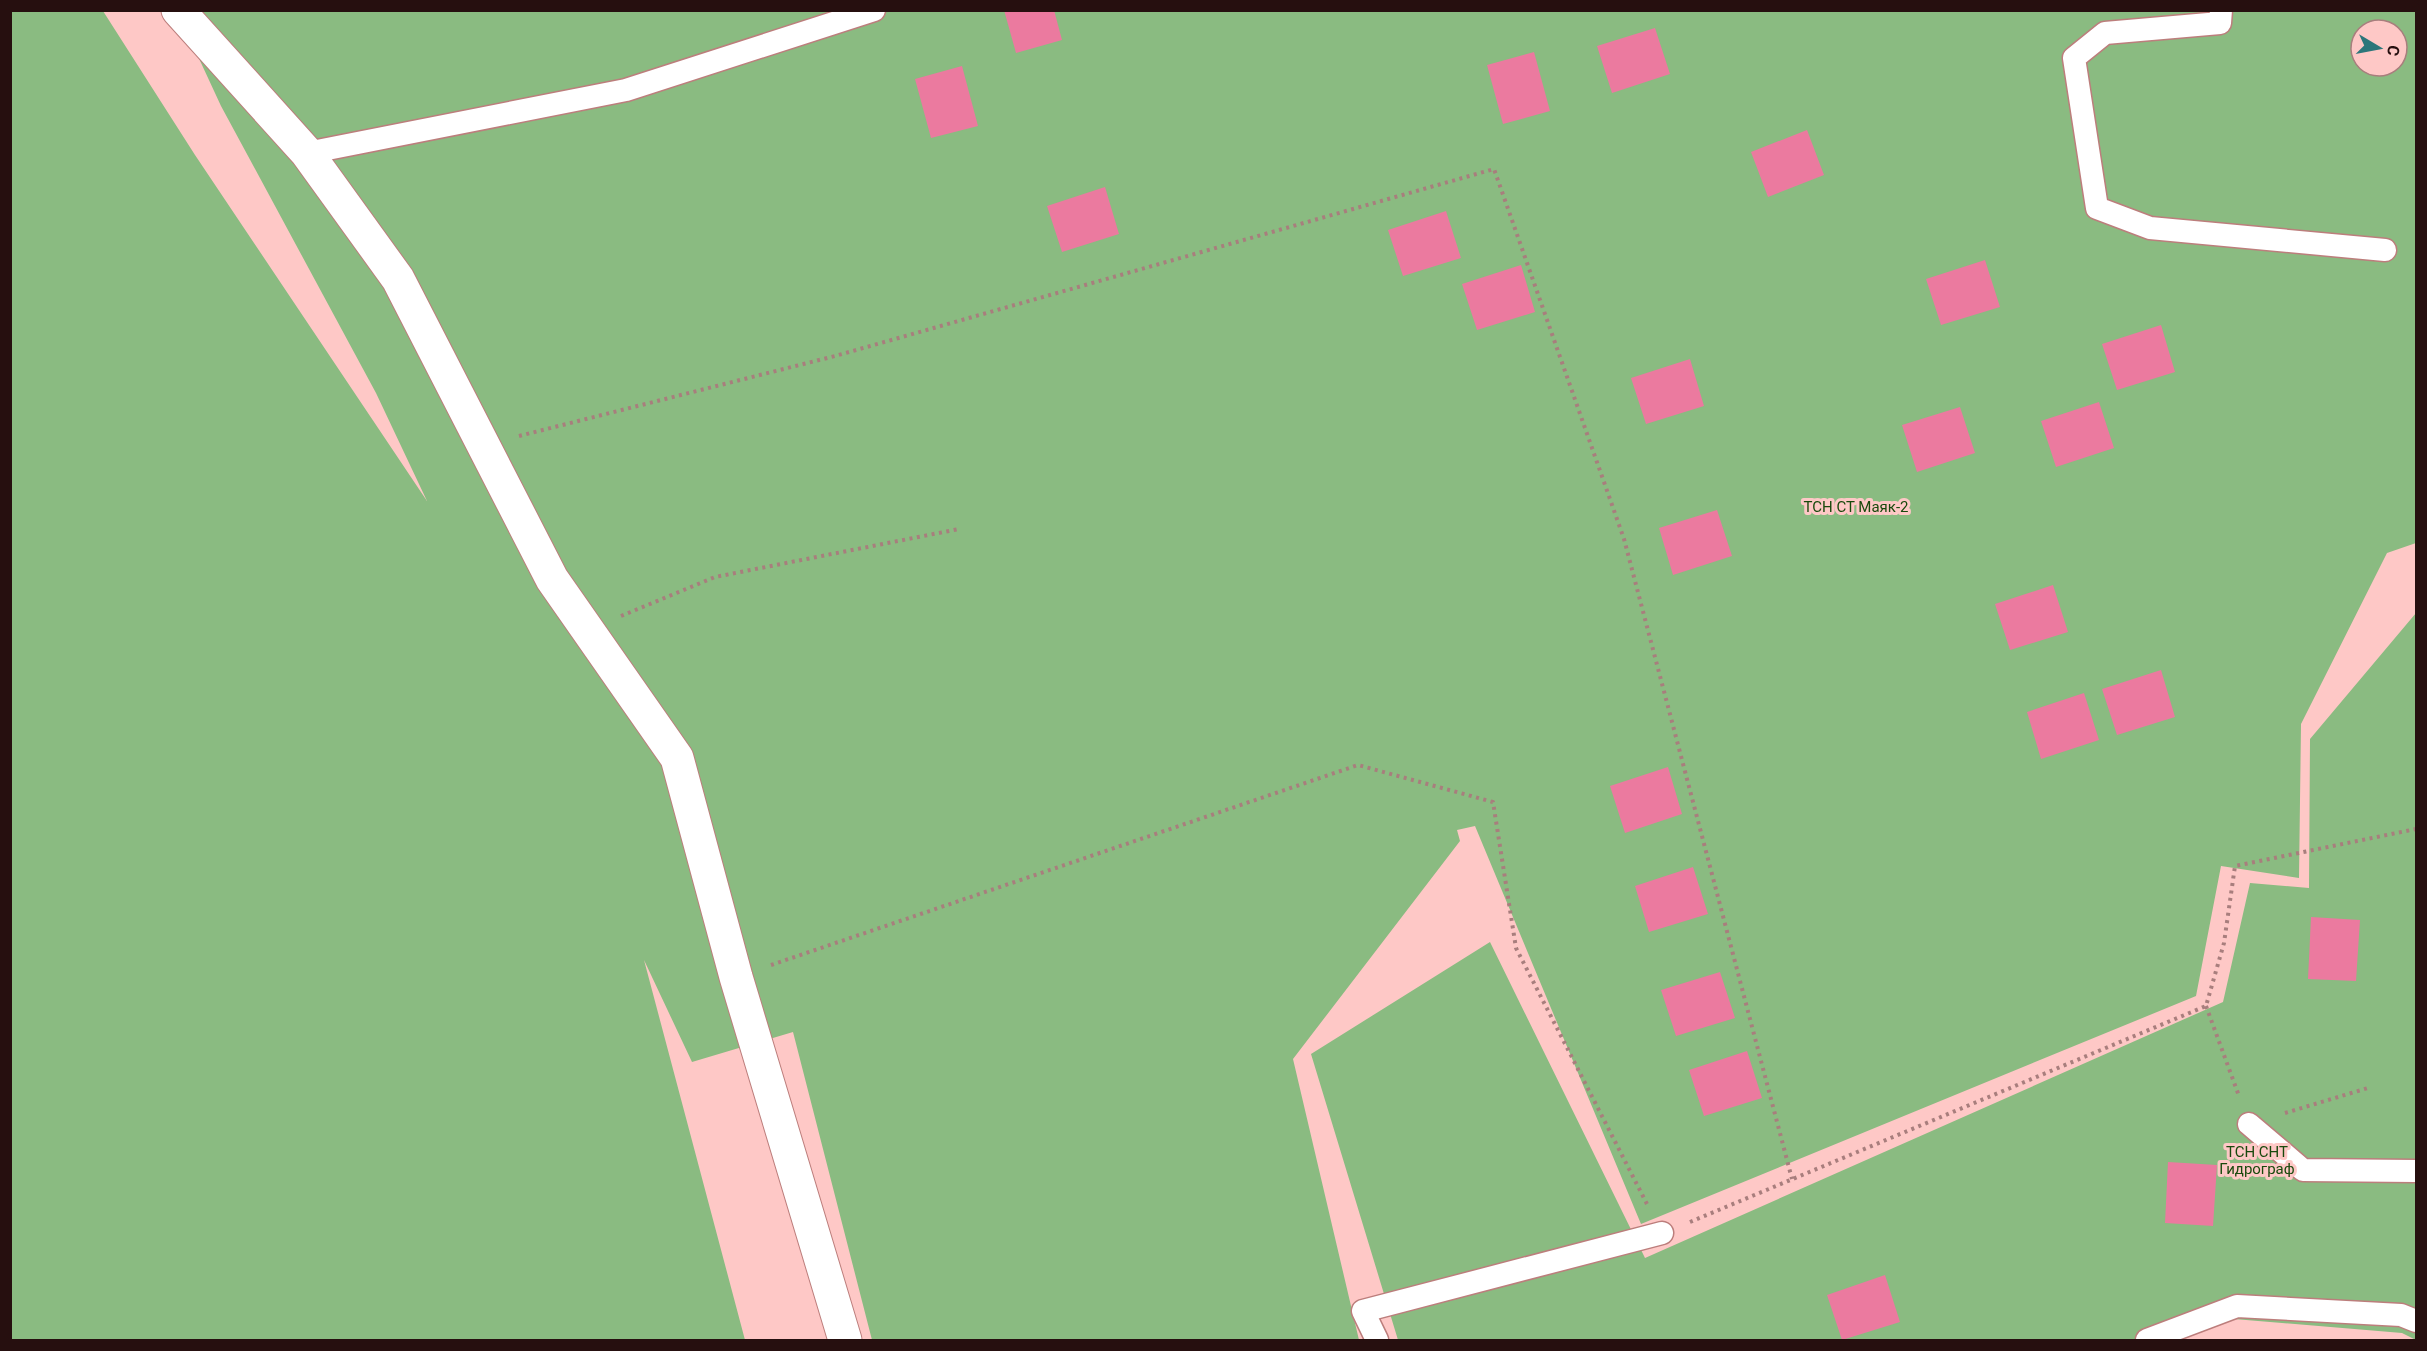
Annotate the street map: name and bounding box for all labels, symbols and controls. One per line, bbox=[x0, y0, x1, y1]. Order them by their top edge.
north arrow bbox=[2349, 18, 2409, 78]
text: С bbox=[2383, 44, 2404, 57]
park label: ТСН СТ Маяк-2 bbox=[1803, 498, 1909, 516]
park label: ТСН СНТ Гидрограф bbox=[2219, 1143, 2295, 1178]

